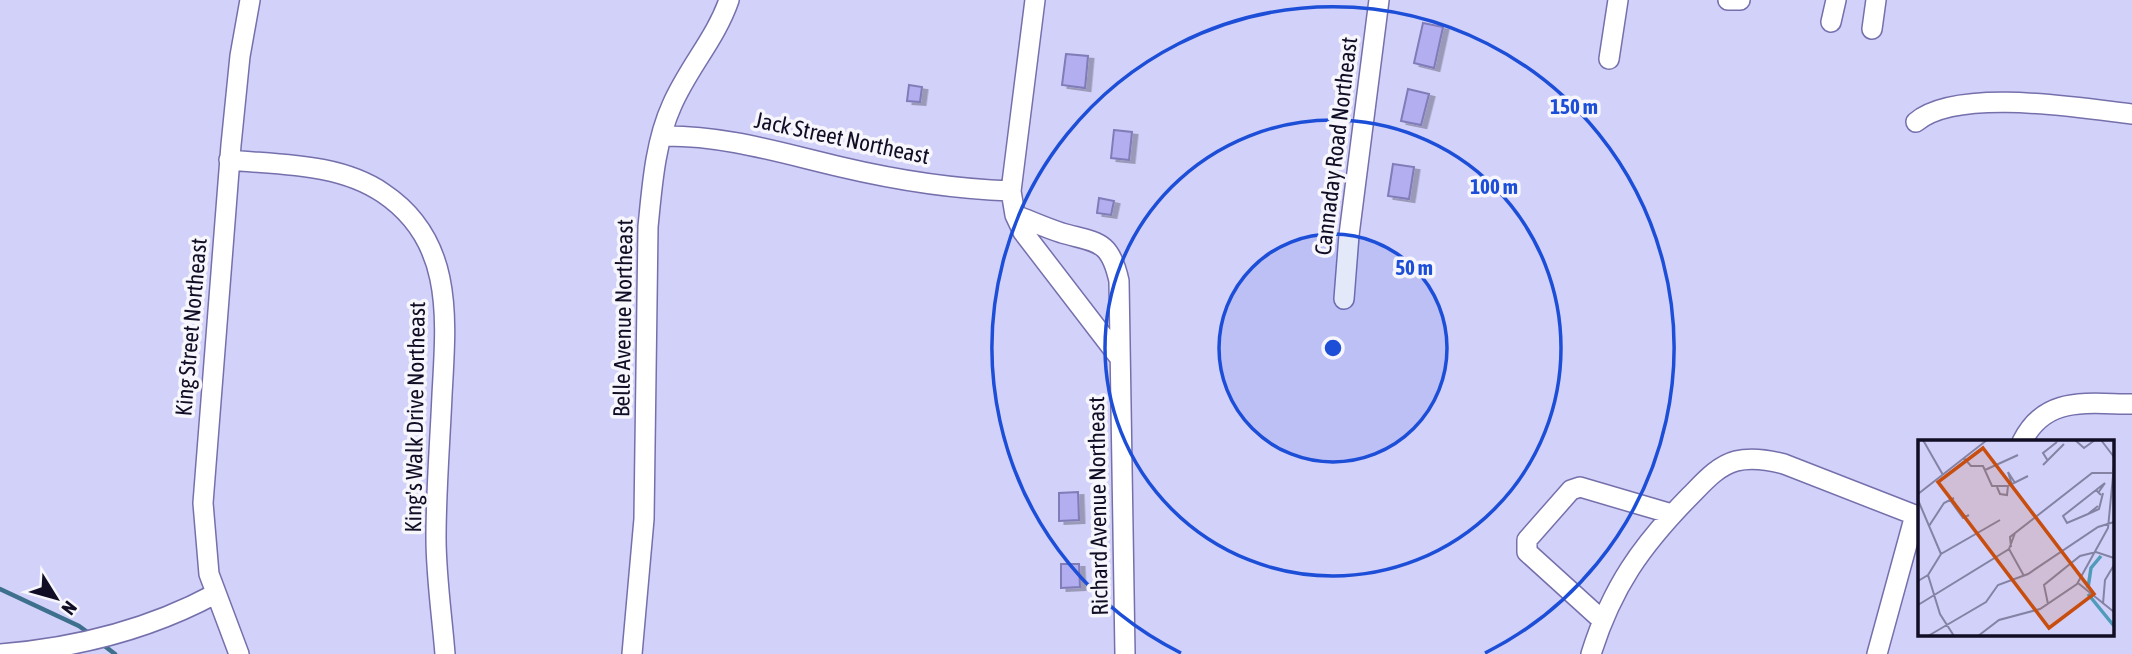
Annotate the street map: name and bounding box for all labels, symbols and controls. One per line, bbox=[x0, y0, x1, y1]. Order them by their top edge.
street label: Cannaday Road Northeast bbox=[1310, 35, 1362, 257]
text: 150 m bbox=[1550, 94, 1598, 118]
street label: Jack Street Northeast bbox=[752, 107, 932, 169]
text: 100 m bbox=[1470, 174, 1518, 198]
street label: Belle Avenue Northeast bbox=[608, 219, 638, 417]
street label: King Street Northeast bbox=[170, 237, 212, 417]
text: 50 m bbox=[1395, 255, 1433, 279]
street label: King's Walk Drive Northeast bbox=[400, 301, 430, 533]
centre of rings bbox=[1321, 336, 1345, 360]
street label: Richard Avenue Northeast bbox=[1083, 396, 1113, 616]
inset map bbox=[1918, 440, 2114, 636]
north arrow bbox=[21, 563, 91, 633]
text: N bbox=[57, 597, 82, 619]

